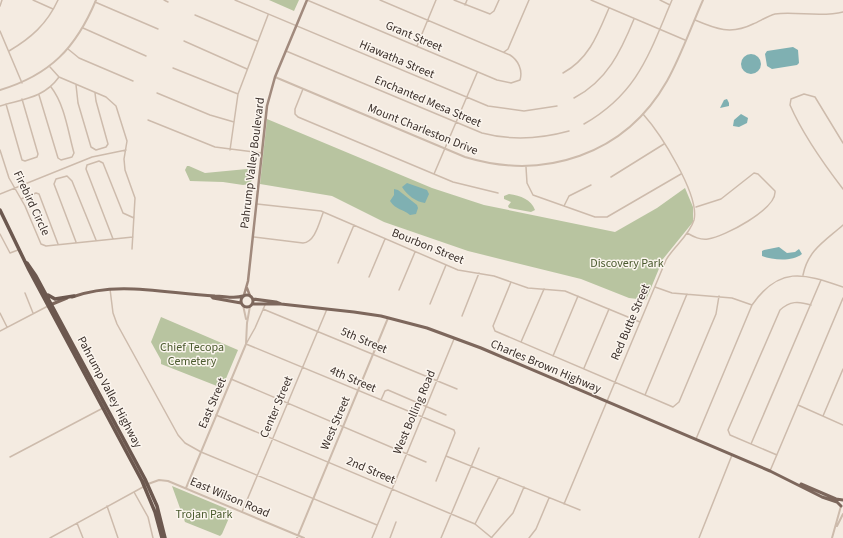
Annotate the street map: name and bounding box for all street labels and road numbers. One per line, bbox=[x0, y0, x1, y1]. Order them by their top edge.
street label: Grant Street bbox=[383, 17, 445, 56]
street label: Hiawatha Street bbox=[357, 36, 437, 83]
street label: Enchanted Mesa Street bbox=[372, 71, 484, 132]
street label: Pahrump Valley Boulevard bbox=[236, 97, 269, 230]
street label: Mount Charleston Drive bbox=[365, 100, 481, 159]
street label: Firebird Circle bbox=[9, 168, 54, 239]
street label: Bourbon Street bbox=[389, 224, 466, 269]
street label: Red Butte Street bbox=[607, 281, 654, 363]
street label: 5th Street bbox=[338, 323, 390, 358]
street label: Pahrump Valley Highway bbox=[73, 333, 146, 451]
street label: Charles Brown Highway bbox=[488, 335, 604, 398]
street label: 4th Street bbox=[327, 362, 379, 397]
street label: West Bolling Road bbox=[389, 367, 440, 457]
street label: Center Street bbox=[256, 374, 297, 441]
street label: East Street bbox=[194, 375, 231, 431]
street label: West Street bbox=[317, 394, 354, 453]
street label: 2nd Street bbox=[344, 453, 398, 488]
street label: East Wilson Road bbox=[187, 473, 272, 522]

